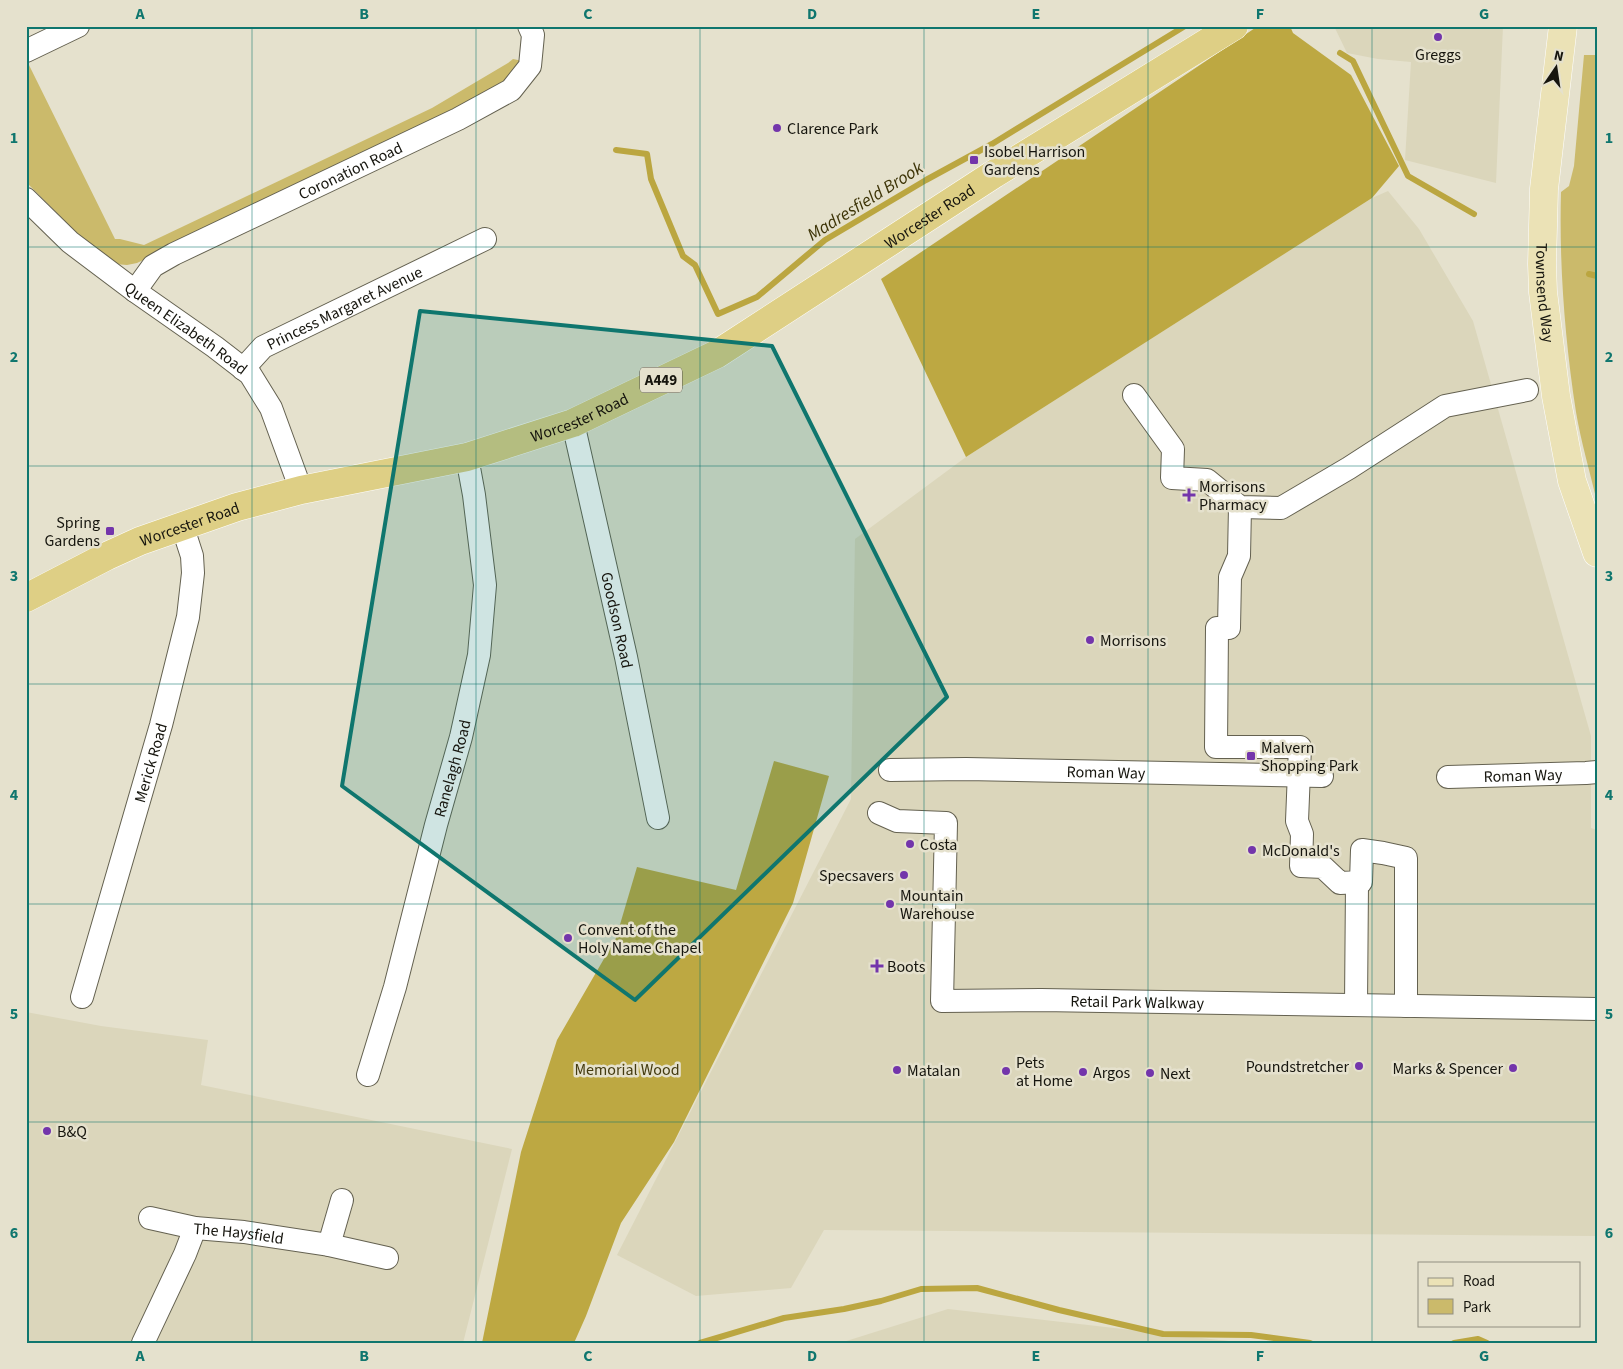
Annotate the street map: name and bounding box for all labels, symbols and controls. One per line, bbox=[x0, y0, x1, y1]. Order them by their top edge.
text: A bbox=[134, 3, 145, 25]
text: B bbox=[359, 3, 369, 25]
text: C bbox=[583, 3, 593, 25]
text: D bbox=[807, 3, 817, 25]
text: E bbox=[1032, 3, 1040, 25]
text: F bbox=[1256, 3, 1264, 25]
text: G bbox=[1479, 3, 1489, 25]
marker: Greggs bbox=[1432, 31, 1444, 43]
north arrow bbox=[1530, 42, 1580, 92]
place label: Greggs bbox=[1415, 44, 1461, 66]
text: N bbox=[1552, 46, 1565, 67]
place label: Clarence Park bbox=[787, 118, 878, 140]
marker: Clarence Park bbox=[771, 122, 783, 134]
text: 1 bbox=[10, 127, 18, 149]
text: 1 bbox=[1605, 127, 1613, 149]
street label: Coronation Road bbox=[295, 137, 406, 205]
place label: Isobel Harrison Gardens bbox=[984, 141, 1085, 181]
marker: Isobel Harrison Gardens bbox=[968, 154, 980, 166]
water label: Madresfield Brook bbox=[802, 155, 929, 247]
street label: Worcester Road bbox=[880, 179, 980, 254]
street label: Townsend Way bbox=[1530, 243, 1559, 344]
street label: Princess Margaret Avenue bbox=[263, 261, 426, 356]
street label: Queen Elizabeth Road bbox=[120, 277, 252, 380]
text: 2 bbox=[10, 346, 18, 368]
text: 2 bbox=[1605, 346, 1613, 368]
road number: A449 bbox=[640, 368, 682, 392]
street label: Worcester Road bbox=[528, 388, 632, 448]
place label: Morrisons Pharmacy bbox=[1199, 476, 1267, 516]
marker: Morrisons Pharmacy bbox=[1183, 489, 1195, 501]
street label: Worcester Road bbox=[137, 497, 243, 552]
place label: Spring Gardens bbox=[44, 512, 100, 552]
marker: Spring Gardens bbox=[104, 525, 116, 537]
text: 3 bbox=[10, 565, 18, 587]
text: 3 bbox=[1605, 565, 1613, 587]
street label: Goodson Road bbox=[595, 570, 638, 670]
place label: Morrisons bbox=[1100, 630, 1166, 652]
marker: Morrisons bbox=[1084, 634, 1096, 646]
street label: Ranelagh Road bbox=[429, 718, 476, 820]
street label: Merick Road bbox=[129, 721, 173, 805]
place label: Malvern Shopping Park bbox=[1261, 737, 1359, 777]
marker: Malvern Shopping Park bbox=[1245, 750, 1257, 762]
street label: Roman Way bbox=[1066, 761, 1146, 785]
street label: Roman Way bbox=[1483, 764, 1563, 788]
text: 4 bbox=[10, 784, 19, 806]
text: 4 bbox=[1605, 784, 1614, 806]
place label: Costa bbox=[920, 834, 957, 856]
marker: Costa bbox=[904, 838, 916, 850]
place label: McDonald's bbox=[1262, 840, 1340, 862]
marker: McDonald's bbox=[1246, 844, 1258, 856]
place label: Specsavers bbox=[819, 865, 894, 887]
marker: Specsavers bbox=[898, 869, 910, 881]
place label: Mountain Warehouse bbox=[900, 885, 974, 925]
marker: Mountain Warehouse bbox=[884, 898, 896, 910]
place label: Convent of the Holy Name Chapel bbox=[578, 919, 701, 959]
marker: Convent of the Holy Name Chapel bbox=[562, 932, 574, 944]
place label: Boots bbox=[887, 956, 926, 978]
marker: Boots bbox=[871, 960, 883, 972]
street label: Retail Park Walkway bbox=[1070, 990, 1205, 1015]
text: 5 bbox=[10, 1003, 18, 1025]
text: 5 bbox=[1605, 1003, 1613, 1025]
place label: Pets at Home bbox=[1016, 1052, 1073, 1092]
place label: Poundstretcher bbox=[1246, 1056, 1349, 1078]
place label: Marks & Spencer bbox=[1392, 1058, 1503, 1080]
park label: Memorial Wood bbox=[574, 1059, 680, 1081]
place label: Matalan bbox=[907, 1060, 961, 1082]
marker: Poundstretcher bbox=[1353, 1060, 1365, 1072]
place label: Argos bbox=[1093, 1062, 1131, 1084]
marker: Marks & Spencer bbox=[1507, 1062, 1519, 1074]
place label: Next bbox=[1160, 1063, 1191, 1085]
marker: Matalan bbox=[891, 1064, 903, 1076]
marker: Pets at Home bbox=[1000, 1065, 1012, 1077]
marker: Argos bbox=[1077, 1066, 1089, 1078]
marker: Next bbox=[1144, 1067, 1156, 1079]
place label: B&Q bbox=[57, 1121, 87, 1143]
marker: B&Q bbox=[41, 1125, 53, 1137]
street label: The Haysfield bbox=[193, 1218, 285, 1250]
text: 6 bbox=[10, 1222, 18, 1244]
text: 6 bbox=[1605, 1222, 1613, 1244]
legend bbox=[1418, 1262, 1580, 1326]
text: Road bbox=[1463, 1271, 1495, 1292]
text: Park bbox=[1463, 1297, 1492, 1318]
text: A bbox=[134, 1345, 145, 1367]
text: B bbox=[359, 1345, 369, 1367]
text: C bbox=[583, 1345, 593, 1367]
text: D bbox=[807, 1345, 817, 1367]
text: E bbox=[1032, 1345, 1040, 1367]
text: F bbox=[1256, 1345, 1264, 1367]
text: G bbox=[1479, 1345, 1489, 1367]

